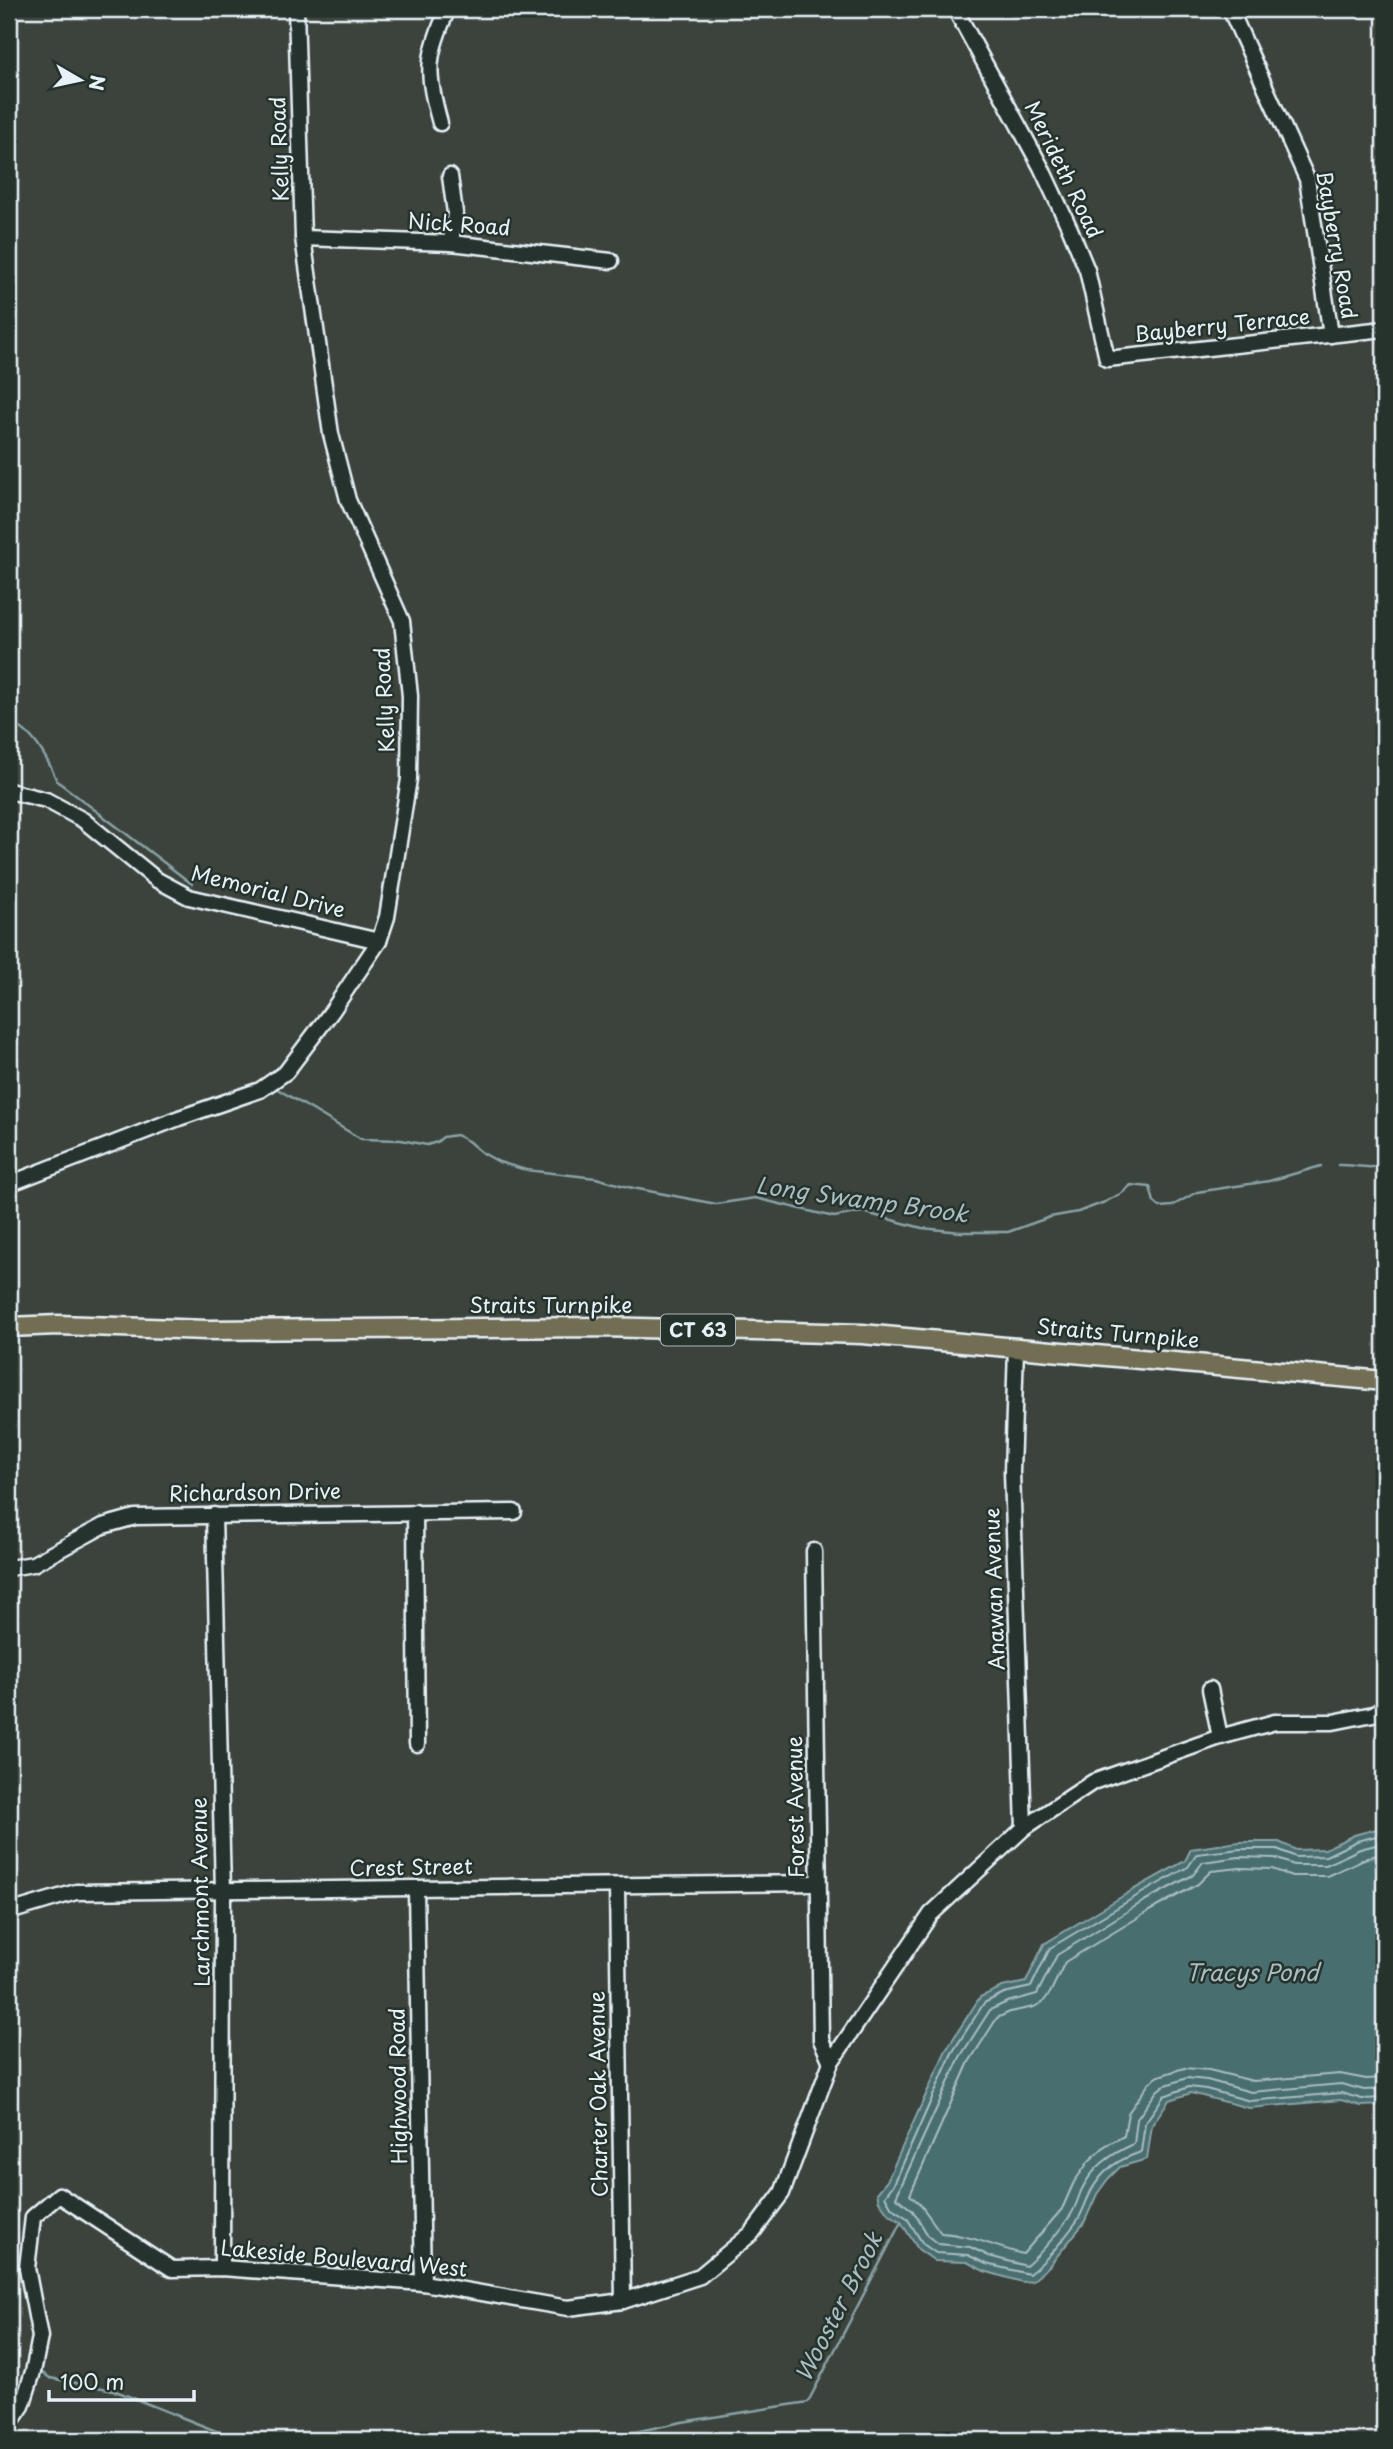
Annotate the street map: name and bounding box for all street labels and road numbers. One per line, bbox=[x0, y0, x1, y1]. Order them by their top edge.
street label: Merideth Road bbox=[1018, 95, 1112, 243]
street label: Kelly Road bbox=[260, 96, 296, 202]
street label: Bayberry Road bbox=[1309, 168, 1367, 322]
street label: Nick Road bbox=[407, 203, 512, 243]
street label: Bayberry Terrace bbox=[1132, 299, 1311, 349]
street label: Kelly Road bbox=[364, 647, 402, 754]
street label: Memorial Drive bbox=[188, 855, 349, 925]
street label: Straits Turnpike bbox=[470, 1288, 632, 1320]
street label: Straits Turnpike bbox=[1036, 1309, 1201, 1355]
road number: CT 63 bbox=[661, 1314, 735, 1346]
street label: Richardson Drive bbox=[169, 1473, 341, 1509]
street label: Anawan Avenue bbox=[974, 1507, 1012, 1671]
street label: Forest Avenue bbox=[777, 1736, 811, 1878]
street label: Larchmont Avenue bbox=[181, 1797, 217, 1987]
street label: Crest Street bbox=[349, 1849, 473, 1883]
street label: Charter Oak Avenue bbox=[579, 1991, 615, 2197]
street label: Highwood Road bbox=[380, 2008, 414, 2165]
street label: Lakeside Boulevard West bbox=[219, 2230, 469, 2284]

